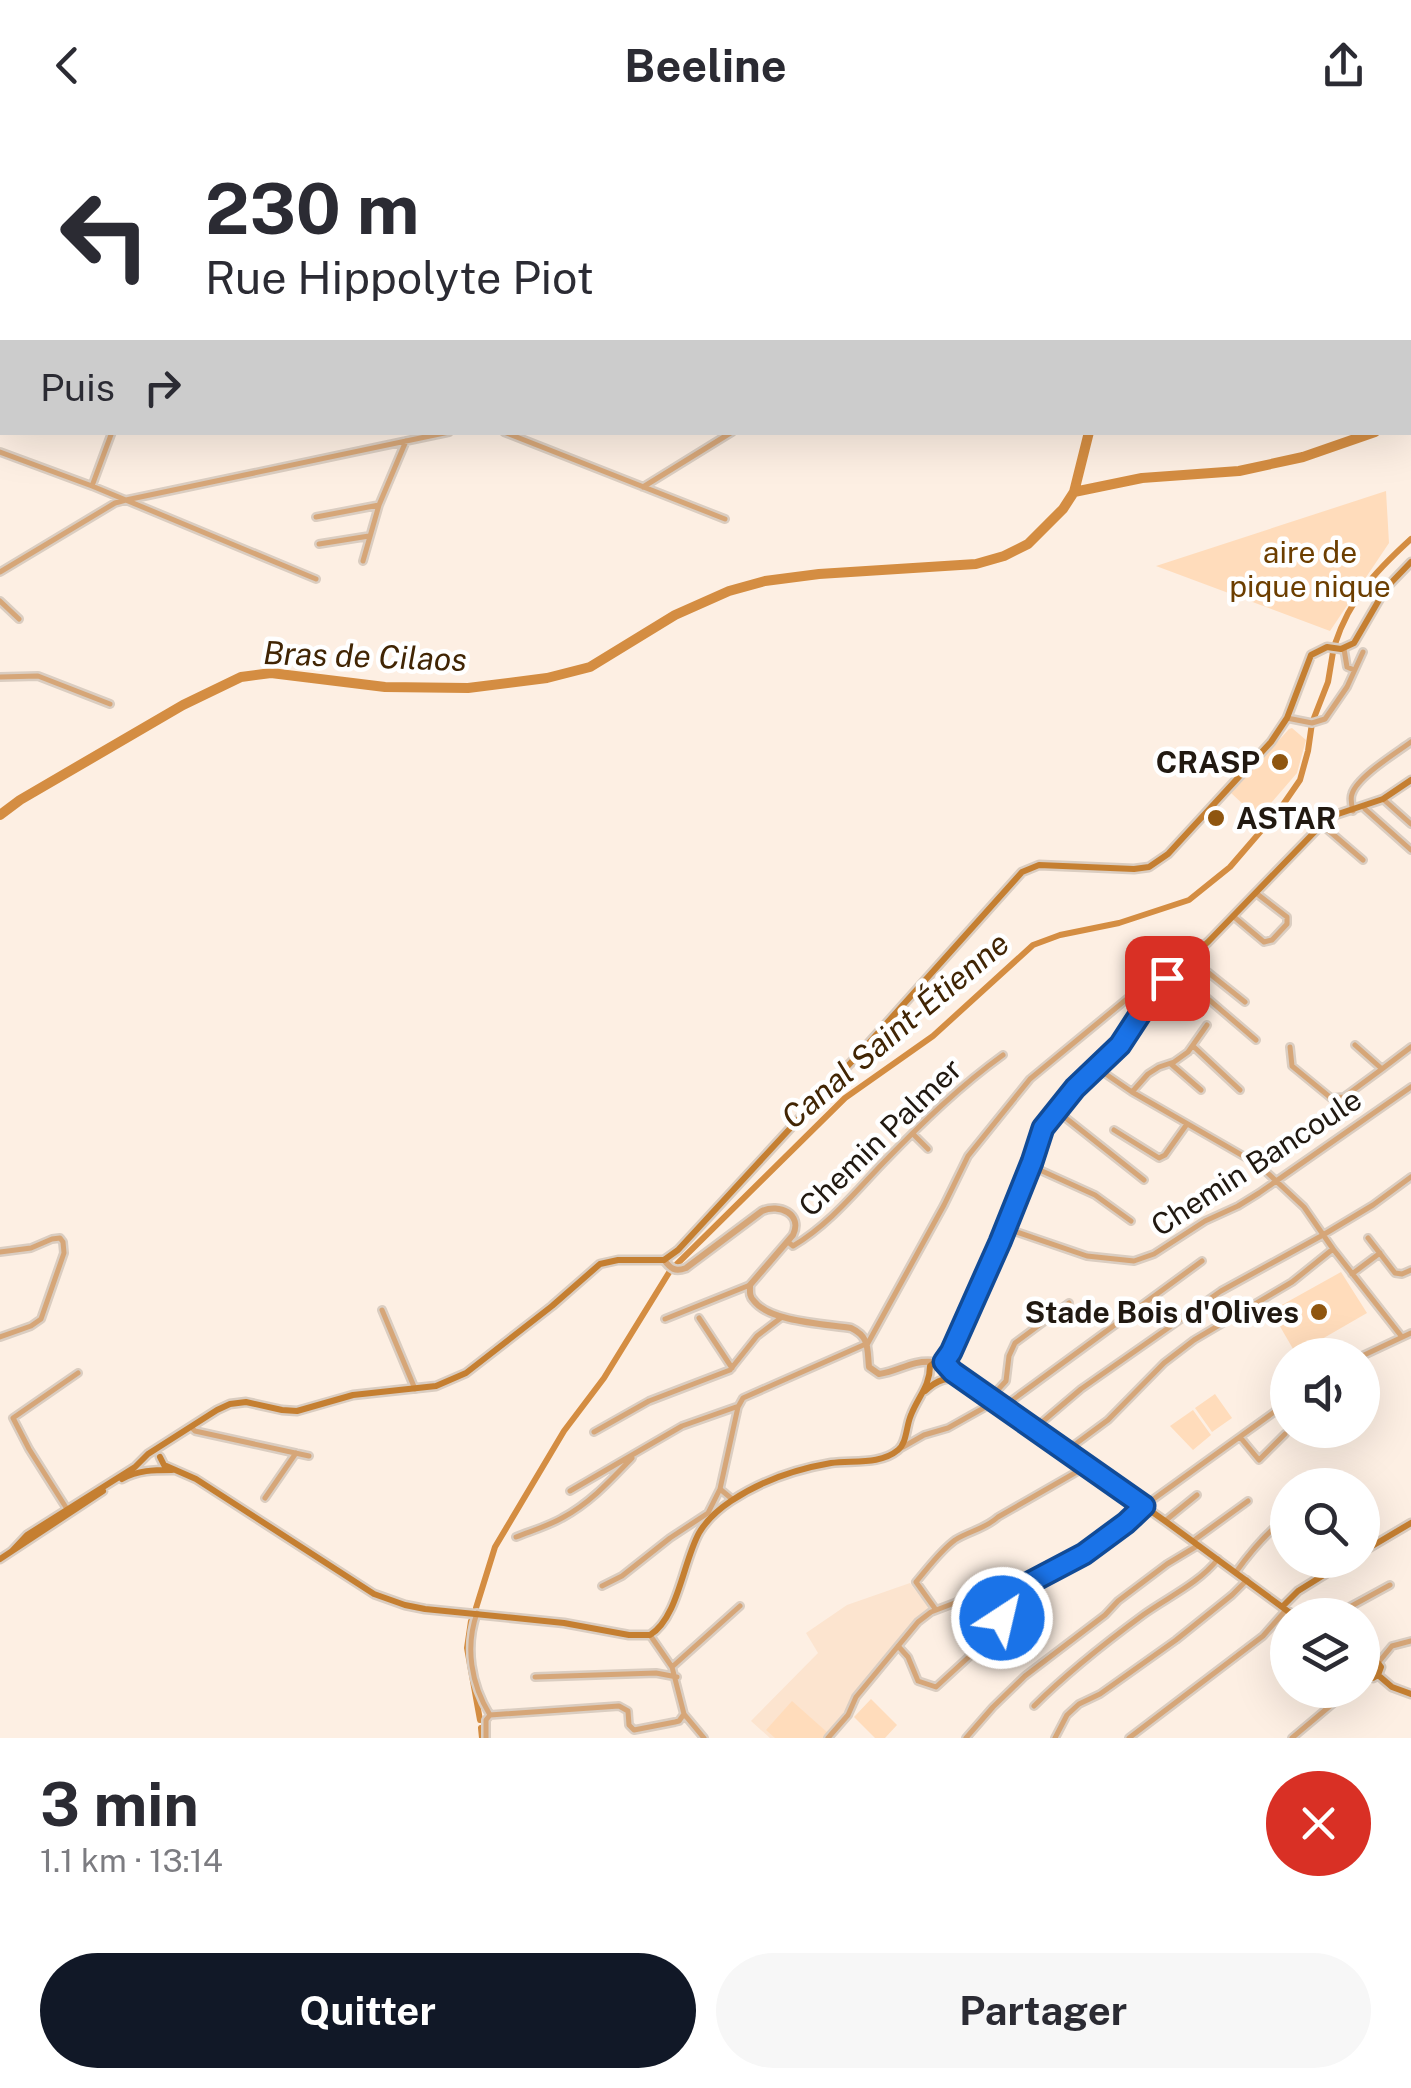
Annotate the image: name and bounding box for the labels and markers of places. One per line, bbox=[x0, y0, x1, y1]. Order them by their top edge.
place label: CRASP bbox=[1156, 744, 1260, 780]
marker: CRASP bbox=[1269, 751, 1291, 773]
place label: ASTAR bbox=[1236, 800, 1337, 836]
marker: ASTAR bbox=[1205, 807, 1227, 829]
pin bbox=[1125, 936, 1210, 1021]
place label: Stade Bois d'Olives bbox=[1025, 1294, 1299, 1330]
marker: Stade Bois d'Olives bbox=[1308, 1301, 1330, 1323]

